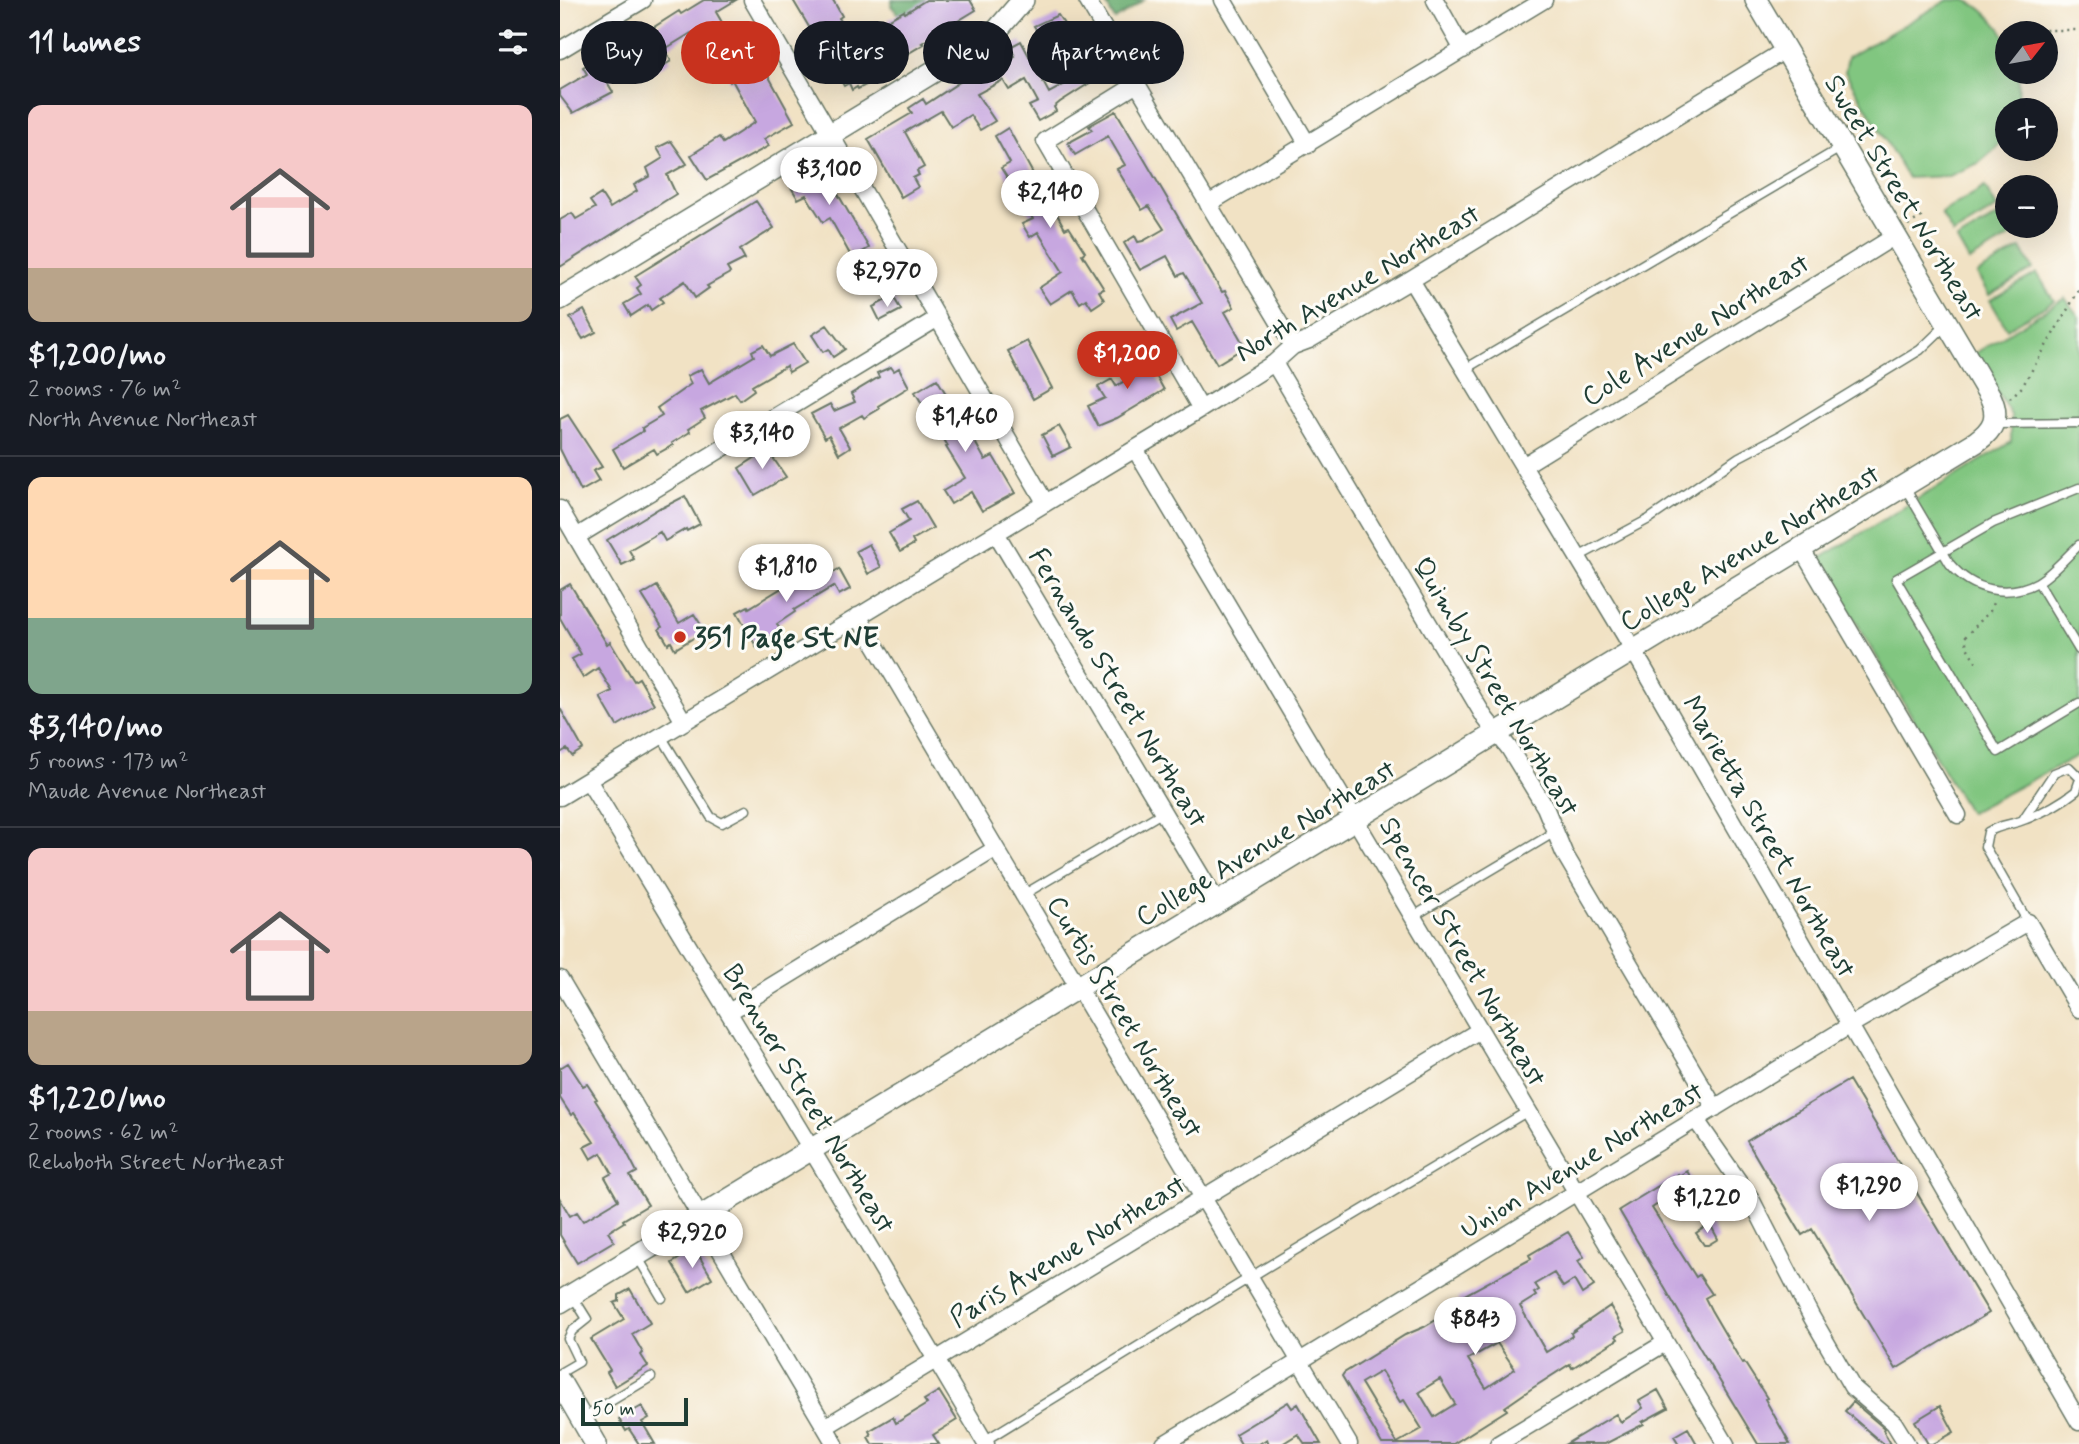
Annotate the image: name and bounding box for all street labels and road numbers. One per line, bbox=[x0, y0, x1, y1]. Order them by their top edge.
street label: Sweet Street Northeast bbox=[1815, 68, 1992, 329]
street label: North Avenue Northeast bbox=[1229, 196, 1488, 372]
street label: Cole Avenue Northeast bbox=[1575, 246, 1818, 416]
street label: College Avenue Northeast bbox=[1613, 456, 1888, 642]
street label: Fernando Street Northeast bbox=[1019, 542, 1216, 836]
street label: Quimby Street Northeast bbox=[1403, 551, 1587, 824]
street label: Marietta Street Northeast bbox=[1672, 690, 1864, 986]
street label: College Avenue Northeast bbox=[1129, 751, 1404, 937]
street label: Spencer Street Northeast bbox=[1369, 811, 1555, 1094]
street label: Curtis Street Northeast bbox=[1037, 889, 1211, 1146]
street label: Brenner Street Northeast bbox=[713, 958, 903, 1241]
street label: Union Avenue Northeast bbox=[1454, 1073, 1711, 1249]
street label: Paris Avenue Northeast bbox=[943, 1167, 1194, 1337]

